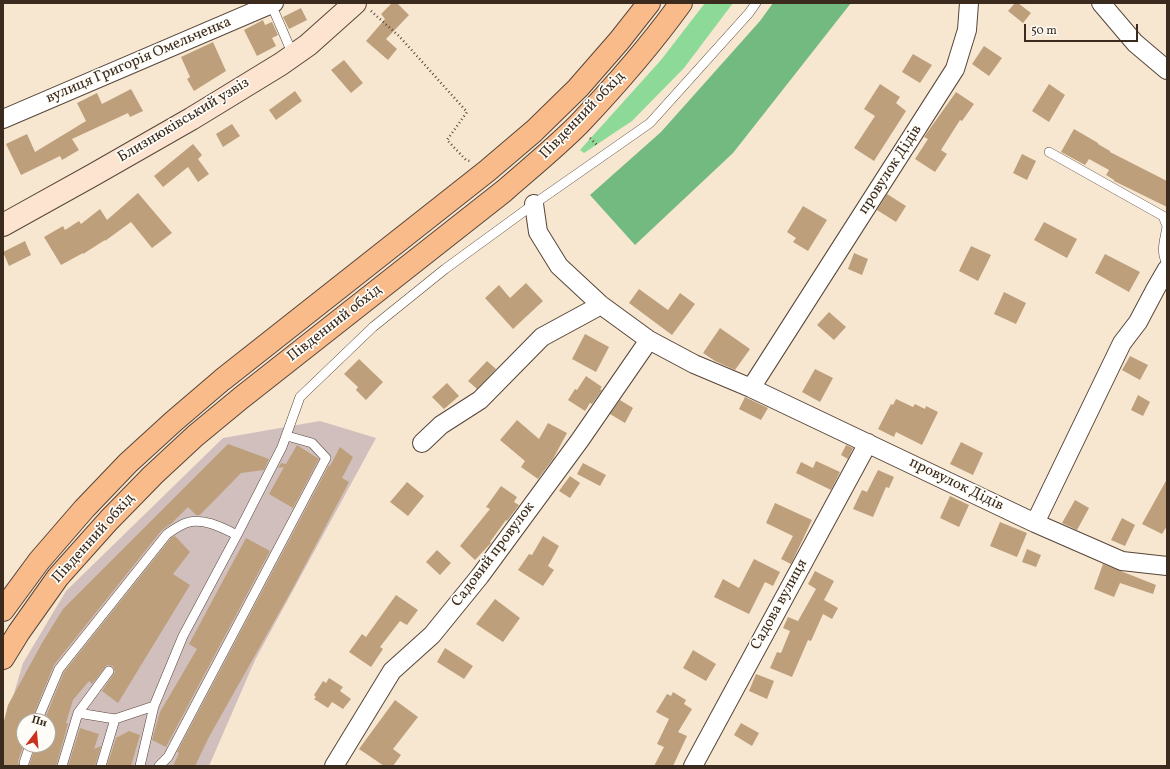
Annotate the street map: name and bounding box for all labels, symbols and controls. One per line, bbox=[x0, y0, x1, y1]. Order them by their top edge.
street label: вулиця Григорія Омельченка bbox=[44, 14, 234, 108]
scale bar bbox=[1026, 16, 1140, 42]
text: 50 m bbox=[1031, 23, 1057, 39]
street label: Південний обхід bbox=[537, 68, 629, 164]
street label: Близнюківський узвіз bbox=[115, 75, 253, 167]
street label: провулок Дідів bbox=[855, 122, 927, 218]
street label: Південний обхід bbox=[284, 282, 386, 366]
street label: провулок Дідів bbox=[906, 454, 1006, 516]
street label: Південний обхід bbox=[49, 490, 139, 588]
street label: Садовий провулок bbox=[449, 499, 539, 611]
street label: Садова вулиця bbox=[748, 557, 812, 653]
north arrow bbox=[16, 713, 56, 753]
text: Пн bbox=[30, 713, 49, 731]

